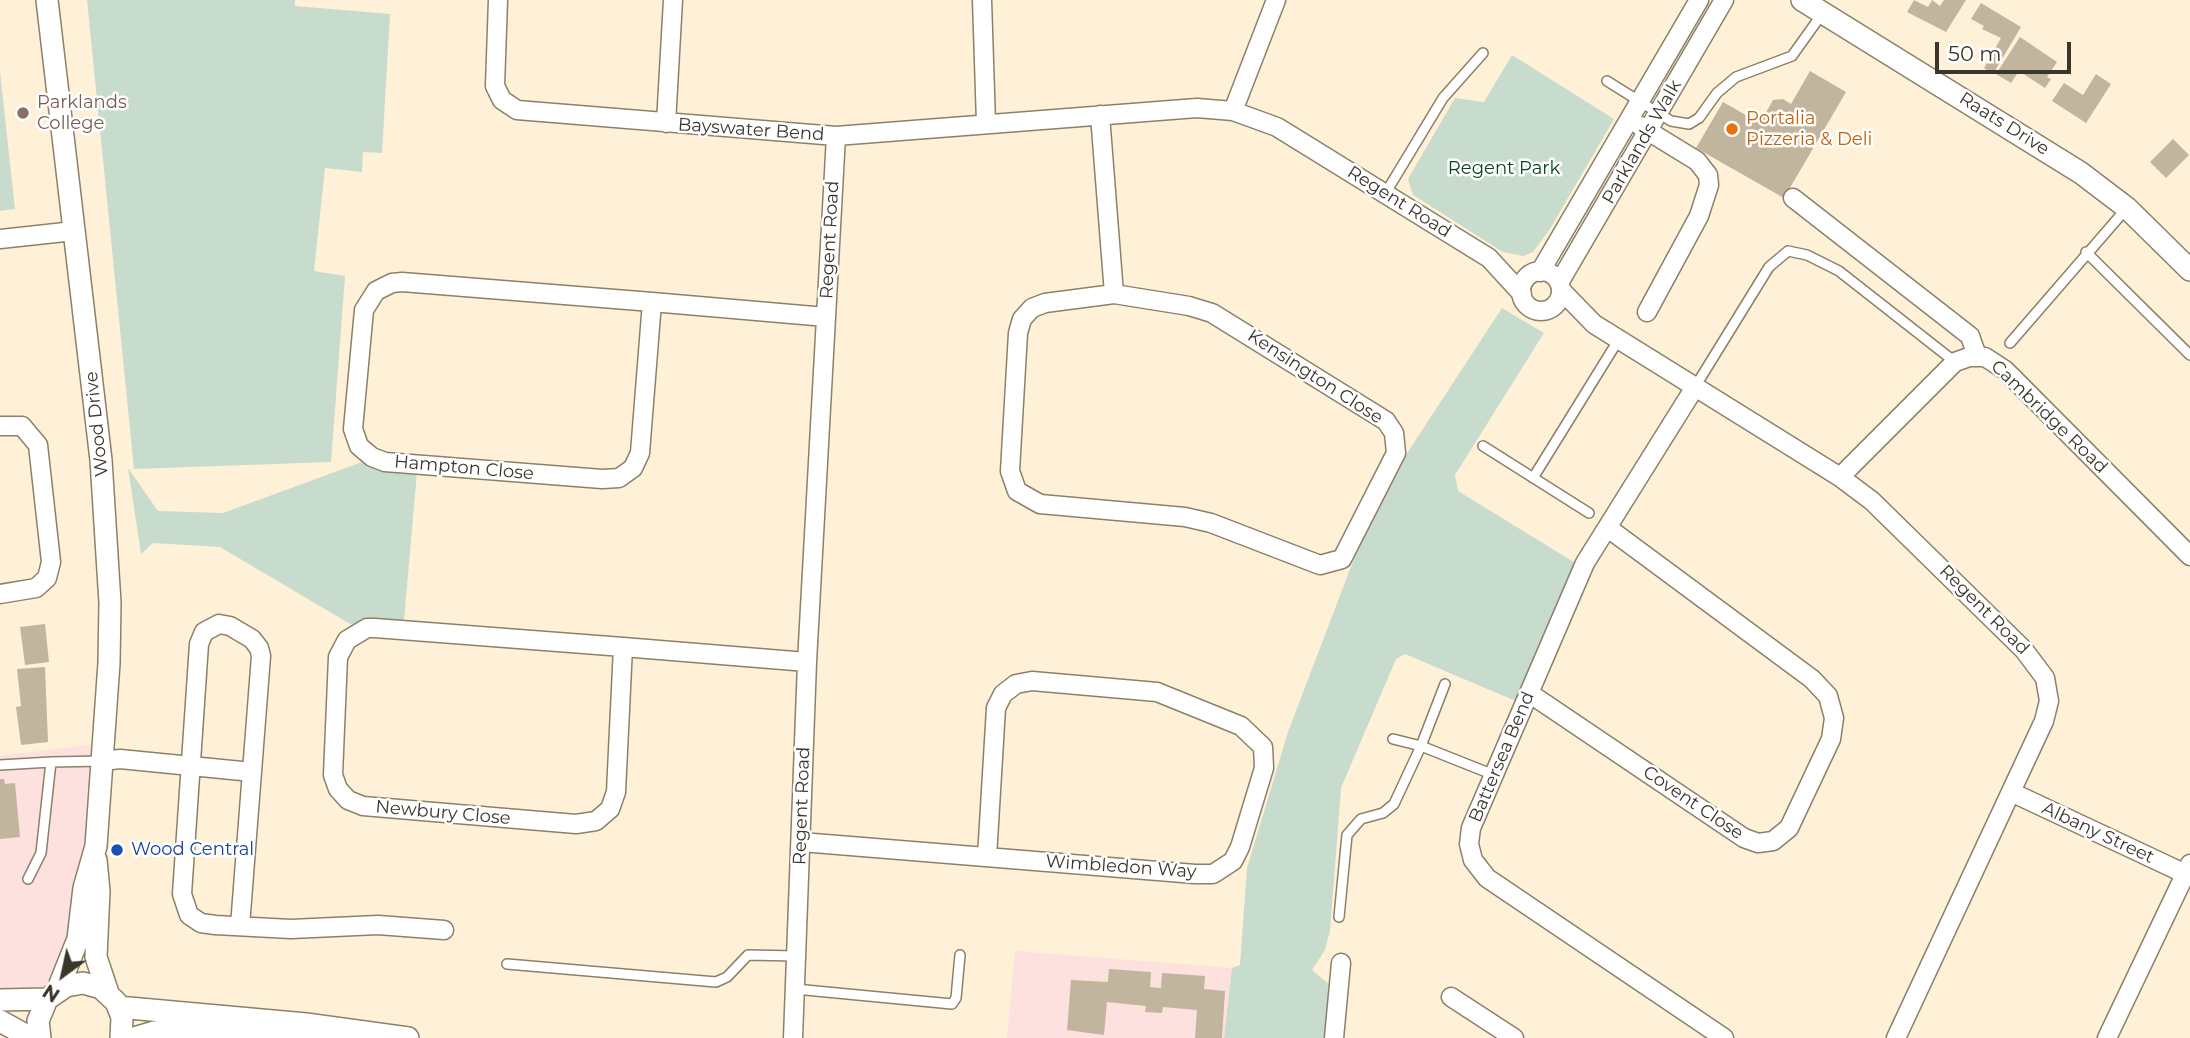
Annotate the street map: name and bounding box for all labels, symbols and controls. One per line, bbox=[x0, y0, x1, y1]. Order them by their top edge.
scale bar bbox=[1938, 28, 2074, 72]
text: 50 m bbox=[1948, 41, 2002, 66]
street label: Parklands Walk bbox=[1598, 76, 1686, 208]
street label: Raats Drive bbox=[1955, 88, 2053, 160]
place label: Parklands College bbox=[37, 92, 127, 134]
marker: Parklands College bbox=[15, 105, 31, 121]
place label: Portalia Pizzeria & Deli bbox=[1746, 108, 1872, 150]
street label: Bayswater Bend bbox=[677, 114, 825, 146]
marker: Portalia Pizzeria & Deli bbox=[1724, 121, 1740, 137]
park label: Regent Park bbox=[1448, 158, 1560, 180]
street label: Regent Road bbox=[1343, 161, 1455, 243]
street label: Regent Road bbox=[816, 180, 844, 300]
street label: Kensington Close bbox=[1243, 325, 1387, 429]
street label: Cambridge Road bbox=[1986, 356, 2112, 478]
street label: Wood Drive bbox=[81, 370, 113, 478]
street label: Hampton Close bbox=[393, 451, 535, 485]
street label: Regent Road bbox=[1935, 561, 2033, 659]
street label: Battersea Bend bbox=[1465, 688, 1539, 826]
street label: Regent Road bbox=[789, 746, 815, 866]
street label: Covent Close bbox=[1639, 761, 1747, 845]
street label: Newbury Close bbox=[375, 796, 511, 830]
street label: Albany Street bbox=[2039, 798, 2157, 868]
place label: Wood Central bbox=[131, 839, 254, 861]
marker: Wood Central bbox=[109, 842, 125, 858]
street label: Wimbledon Way bbox=[1045, 851, 1197, 883]
north arrow bbox=[28, 940, 98, 1010]
text: N bbox=[39, 979, 64, 1007]

